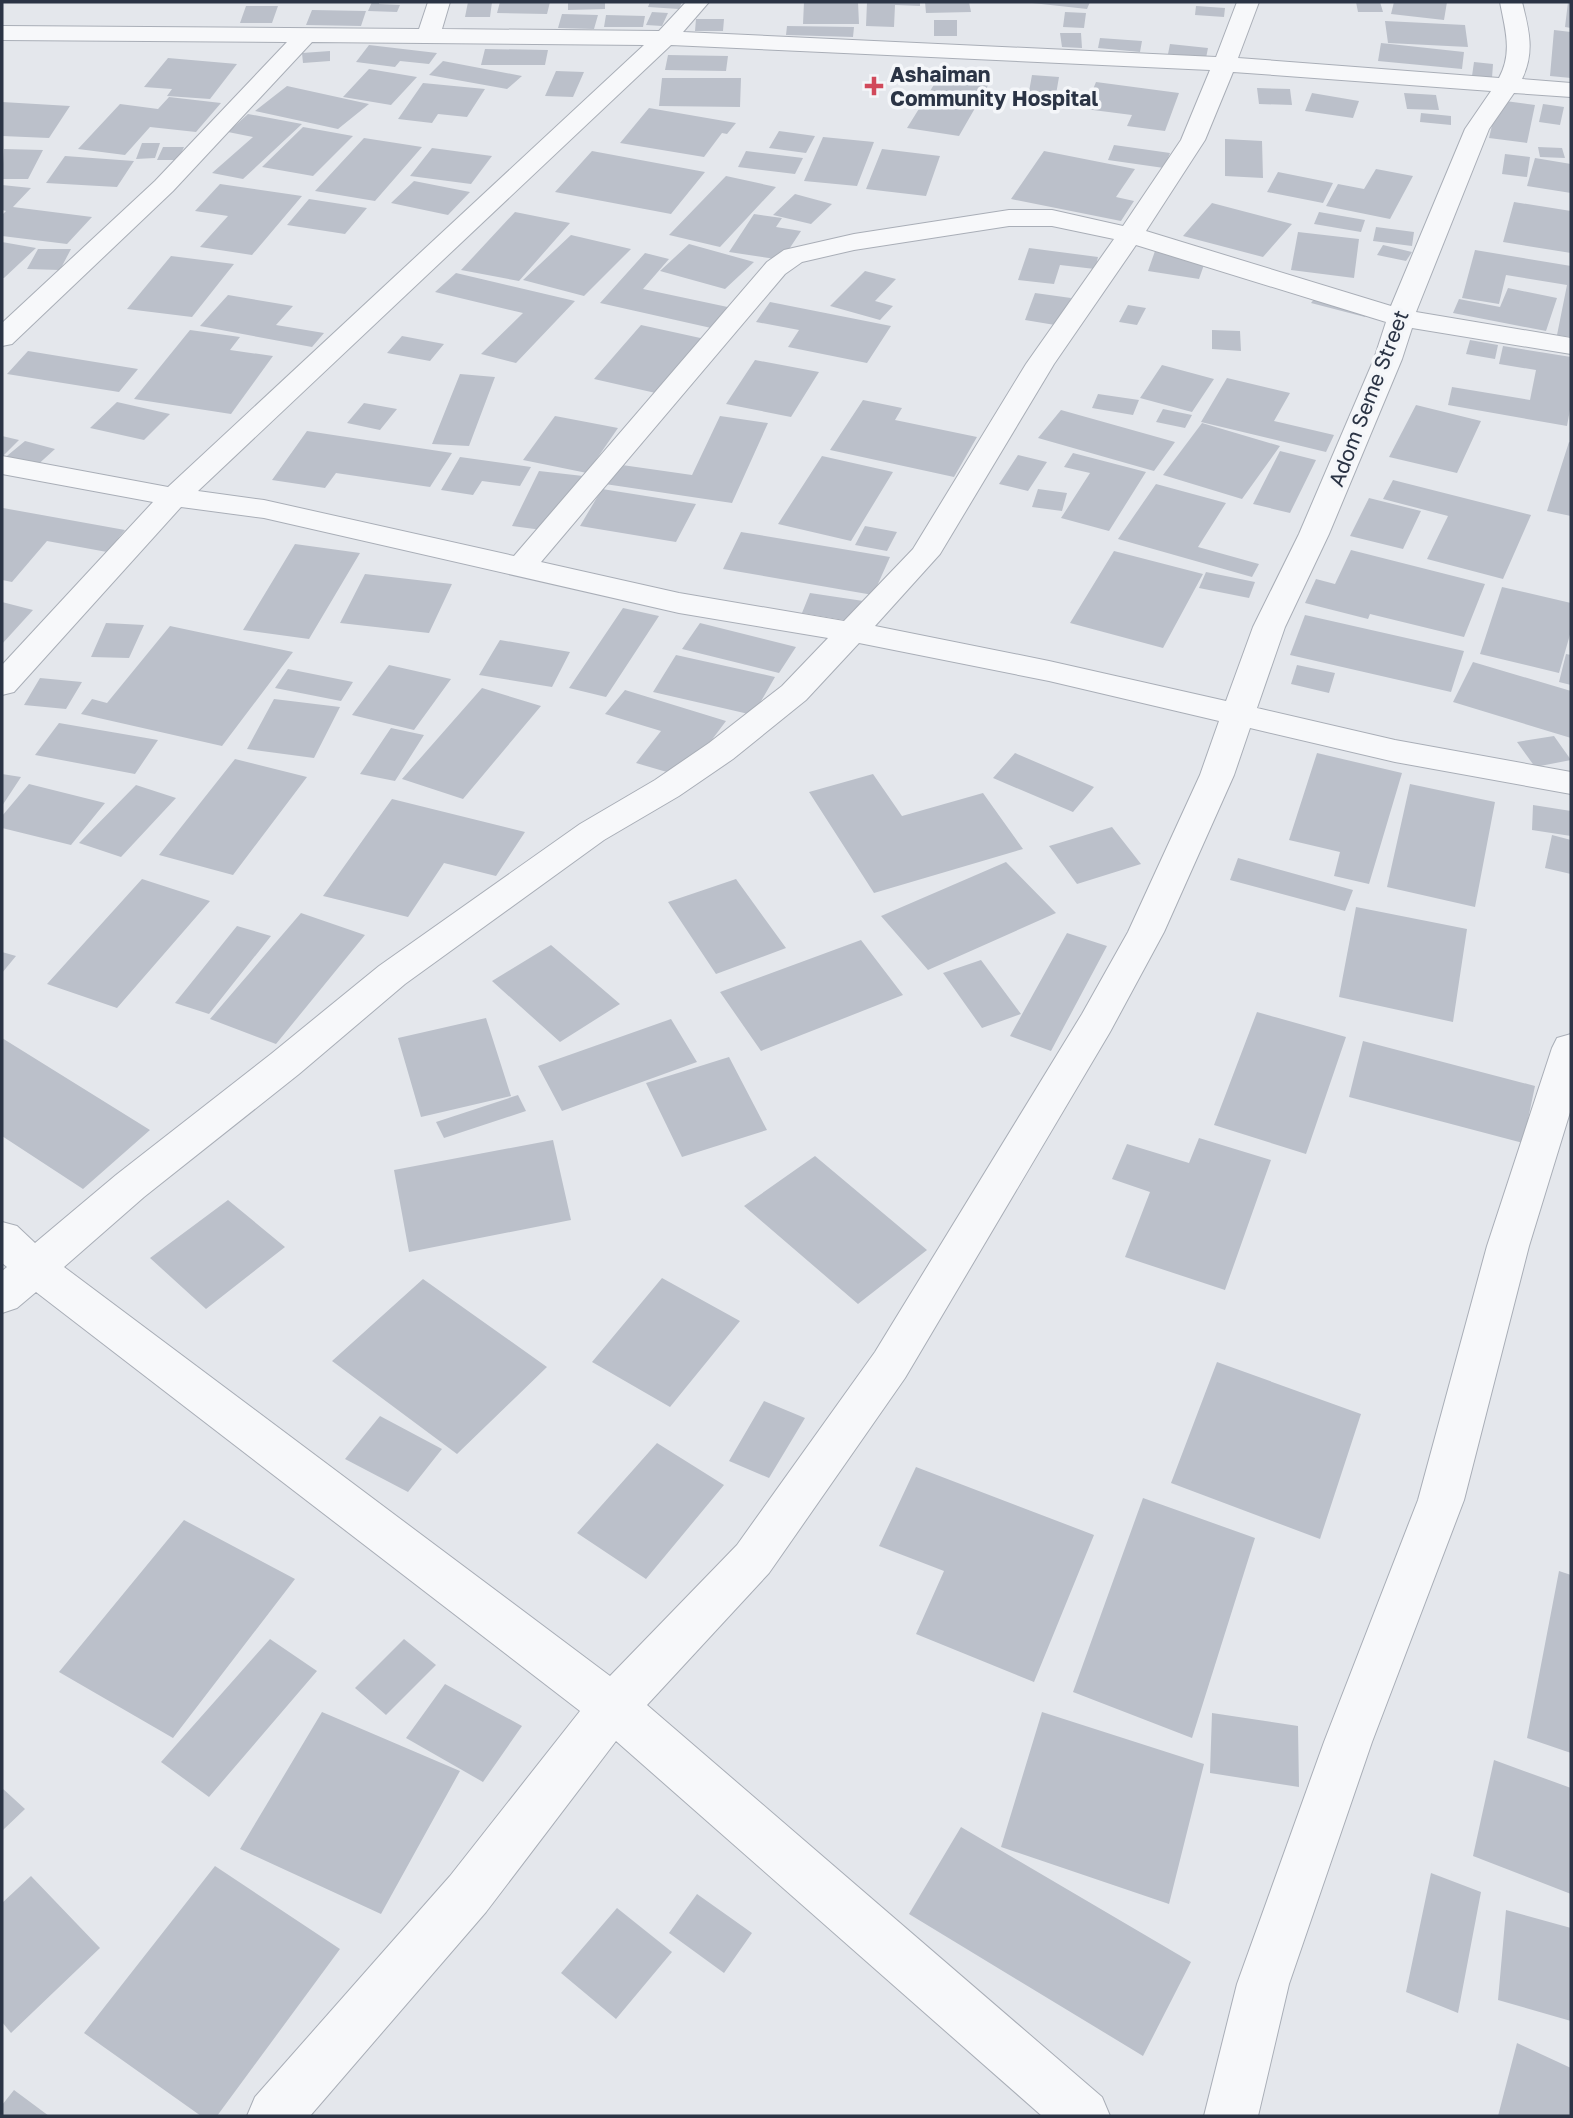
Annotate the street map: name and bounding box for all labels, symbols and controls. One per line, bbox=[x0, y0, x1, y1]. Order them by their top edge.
place label: Ashaiman Community Hospital bbox=[890, 61, 1098, 111]
marker: Ashaiman Community Hospital bbox=[864, 76, 884, 96]
street label: Adom Seme Street bbox=[1322, 306, 1414, 490]

